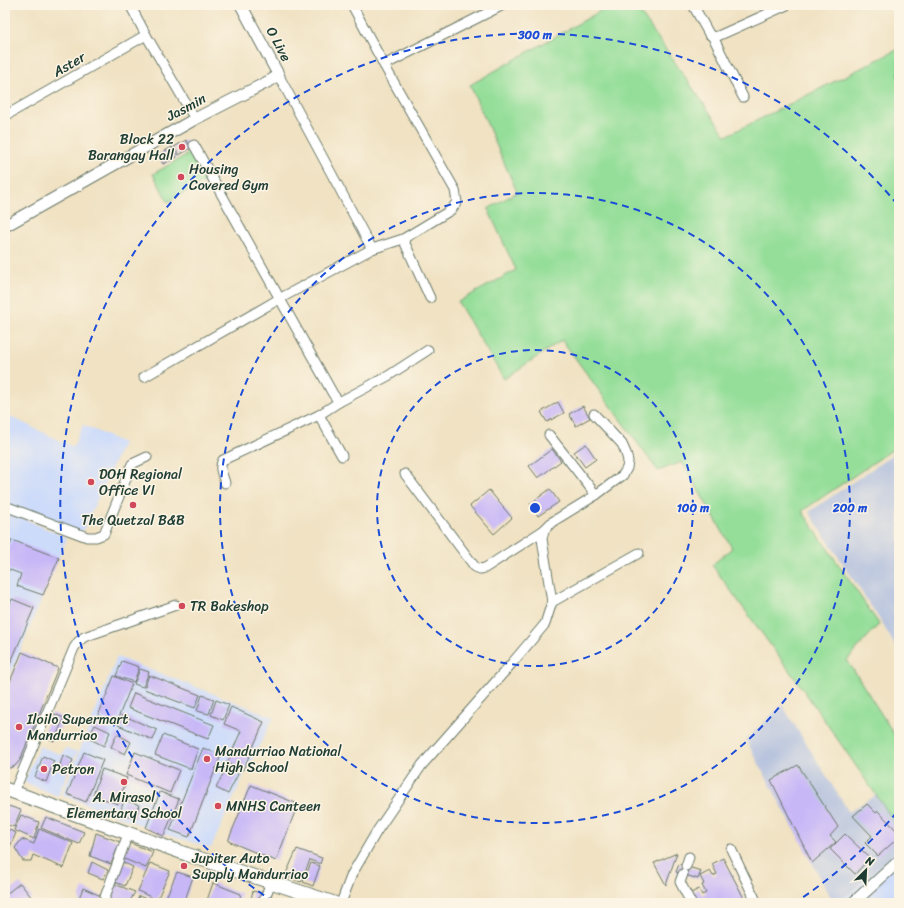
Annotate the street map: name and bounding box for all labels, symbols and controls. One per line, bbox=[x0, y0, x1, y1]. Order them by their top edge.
street label: O Live bbox=[259, 22, 298, 66]
text: 300 m bbox=[517, 24, 553, 46]
street label: Aster bbox=[47, 44, 92, 84]
street label: Jasmin bbox=[161, 86, 211, 129]
place label: Block 22 Barangay Hall bbox=[88, 127, 175, 168]
marker: Block 22 Barangay Hall bbox=[177, 142, 187, 152]
place label: Housing Covered Gym bbox=[189, 157, 269, 198]
marker: Housing Covered Gym bbox=[176, 172, 186, 182]
place label: DOH Regional Office VI bbox=[99, 462, 183, 503]
marker: DOH Regional Office VI bbox=[86, 477, 96, 487]
text: 100 m bbox=[677, 497, 710, 519]
text: 200 m bbox=[832, 497, 868, 519]
marker: The Quetzal B&B bbox=[128, 500, 138, 510]
centre of rings bbox=[528, 501, 542, 515]
place label: The Quetzal B&B bbox=[81, 508, 185, 533]
place label: TR Bakeshop bbox=[190, 594, 269, 619]
marker: TR Bakeshop bbox=[177, 601, 187, 611]
place label: Iloilo Supermart Mandurriao bbox=[26, 707, 128, 748]
marker: Iloilo Supermart Mandurriao bbox=[14, 722, 24, 732]
place label: Mandurriao National High School bbox=[215, 739, 342, 780]
marker: Mandurriao National High School bbox=[202, 754, 212, 764]
place label: Petron bbox=[52, 757, 95, 782]
marker: Petron bbox=[39, 764, 49, 774]
marker: A. Mirasol Elementary School bbox=[119, 777, 129, 787]
place label: A. Mirasol Elementary School bbox=[66, 785, 183, 826]
place label: MNHS Canteen bbox=[226, 794, 321, 819]
marker: MNHS Canteen bbox=[213, 801, 223, 811]
place label: Jupiter Auto Supply Mandurriao bbox=[191, 846, 308, 887]
north arrow bbox=[846, 850, 886, 890]
text: N bbox=[862, 851, 878, 872]
marker: Jupiter Auto Supply Mandurriao bbox=[179, 861, 189, 871]

